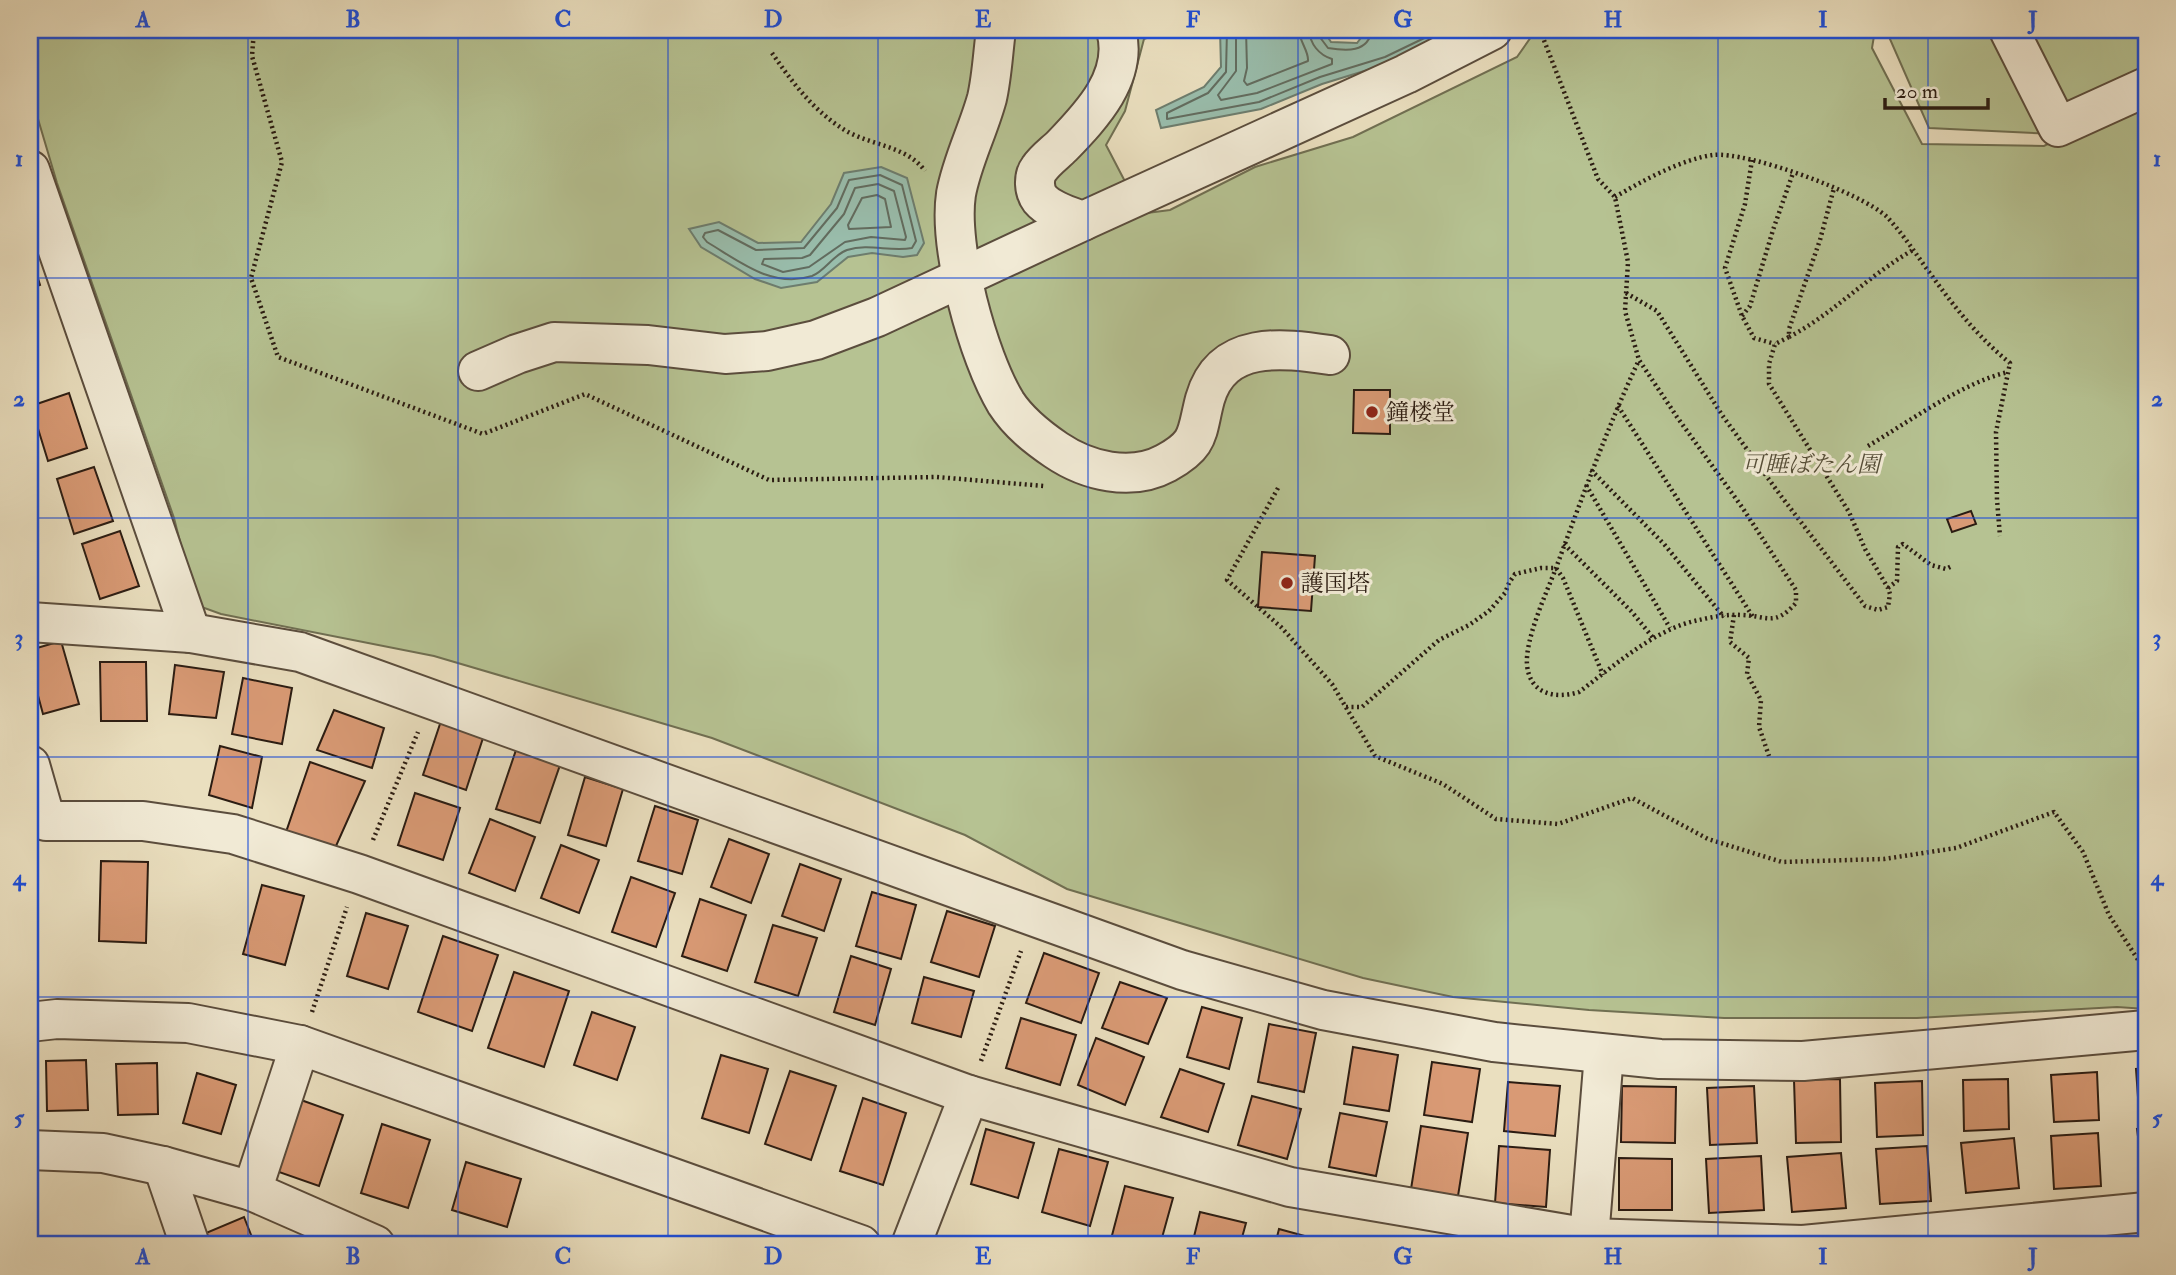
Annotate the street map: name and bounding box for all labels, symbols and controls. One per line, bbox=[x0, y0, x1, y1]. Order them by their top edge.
text: A bbox=[135, 5, 151, 34]
text: B bbox=[345, 5, 361, 34]
text: C bbox=[555, 5, 571, 34]
text: D bbox=[764, 5, 782, 34]
text: E bbox=[975, 5, 992, 34]
text: F bbox=[1186, 5, 1201, 34]
text: G bbox=[1393, 5, 1413, 34]
text: H bbox=[1604, 5, 1623, 34]
text: I bbox=[1818, 5, 1828, 34]
text: J bbox=[2027, 5, 2038, 35]
scale bar bbox=[1885, 66, 1989, 110]
text: 20 m bbox=[1896, 78, 1938, 105]
text: 1 bbox=[15, 144, 23, 173]
text: 1 bbox=[2153, 144, 2161, 173]
text: 2 bbox=[13, 384, 25, 413]
text: 2 bbox=[2151, 384, 2163, 413]
place label: 鐘楼堂 bbox=[1386, 398, 1455, 427]
marker: 鐘楼堂 bbox=[1364, 404, 1380, 420]
park label: 可睡ぼたん園 bbox=[1742, 450, 1884, 479]
place label: 護国塔 bbox=[1301, 569, 1370, 598]
marker: 護国塔 bbox=[1279, 575, 1295, 591]
text: 3 bbox=[15, 623, 23, 652]
text: 3 bbox=[2153, 623, 2161, 652]
text: 4 bbox=[12, 863, 27, 892]
text: 4 bbox=[2150, 863, 2165, 892]
text: 5 bbox=[14, 1103, 25, 1132]
text: 5 bbox=[2152, 1103, 2163, 1132]
text: A bbox=[135, 1242, 151, 1271]
text: B bbox=[345, 1242, 361, 1271]
text: C bbox=[555, 1242, 571, 1271]
text: D bbox=[764, 1242, 782, 1271]
text: E bbox=[975, 1242, 992, 1271]
text: F bbox=[1186, 1242, 1201, 1271]
text: G bbox=[1393, 1242, 1413, 1271]
text: H bbox=[1604, 1242, 1623, 1271]
text: I bbox=[1818, 1242, 1828, 1271]
text: J bbox=[2027, 1242, 2038, 1272]

